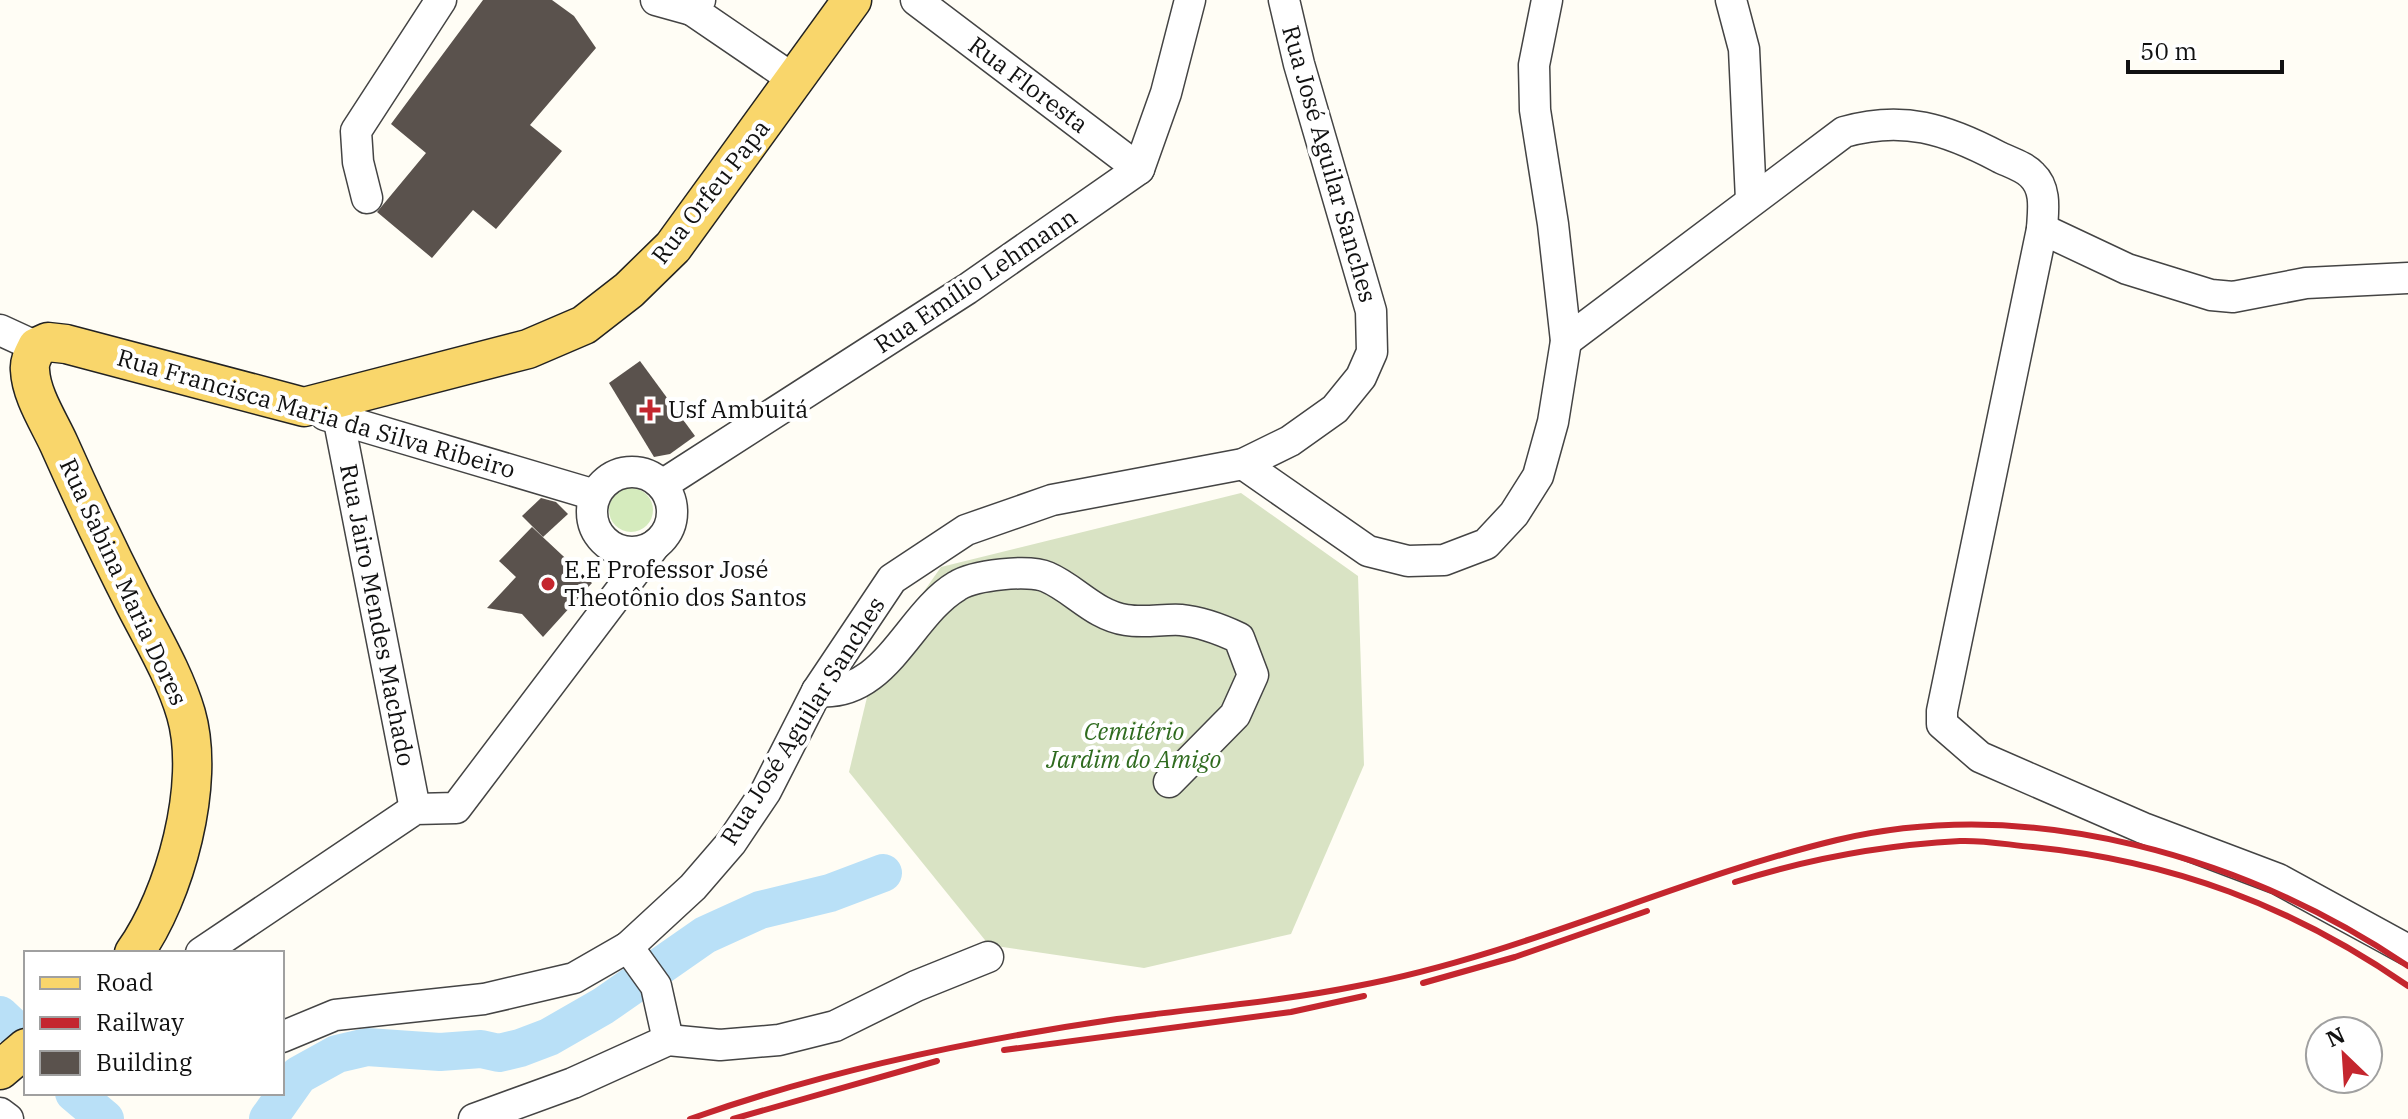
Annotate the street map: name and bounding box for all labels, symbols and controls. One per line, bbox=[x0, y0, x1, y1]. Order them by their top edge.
street label: Rua José Aguilar Sanches bbox=[1275, 21, 1385, 306]
scale bar bbox=[2128, 24, 2282, 74]
street label: Rua Floresta bbox=[962, 29, 1095, 140]
text: 50 m bbox=[2140, 35, 2197, 67]
street label: Rua Orfeu Papa bbox=[644, 113, 777, 270]
street label: Rua Emílio Lehmann bbox=[868, 200, 1083, 360]
street label: Rua Francisca Maria da Silva Ribeiro bbox=[113, 341, 519, 485]
place label: Usf Ambuitá bbox=[668, 393, 808, 425]
marker: Usf Ambuitá bbox=[639, 399, 661, 421]
street label: Rua Sabina Maria Dores bbox=[53, 453, 195, 710]
street label: Rua Jairo Mendes Machado bbox=[333, 461, 423, 769]
place label: E.E Professor José Theotônio dos Santos bbox=[564, 553, 807, 613]
marker: E.E Professor José Theotônio dos Santos bbox=[539, 575, 557, 593]
street label: Rua José Aguilar Sanches bbox=[713, 590, 892, 851]
park label: Cemitério Jardim do Amigo bbox=[1046, 715, 1222, 775]
legend bbox=[24, 951, 284, 1095]
text: Road bbox=[96, 966, 153, 998]
text: Railway bbox=[96, 1006, 184, 1038]
north arrow bbox=[2304, 1015, 2384, 1095]
text: N bbox=[2321, 1020, 2349, 1053]
text: Building bbox=[96, 1046, 192, 1078]

